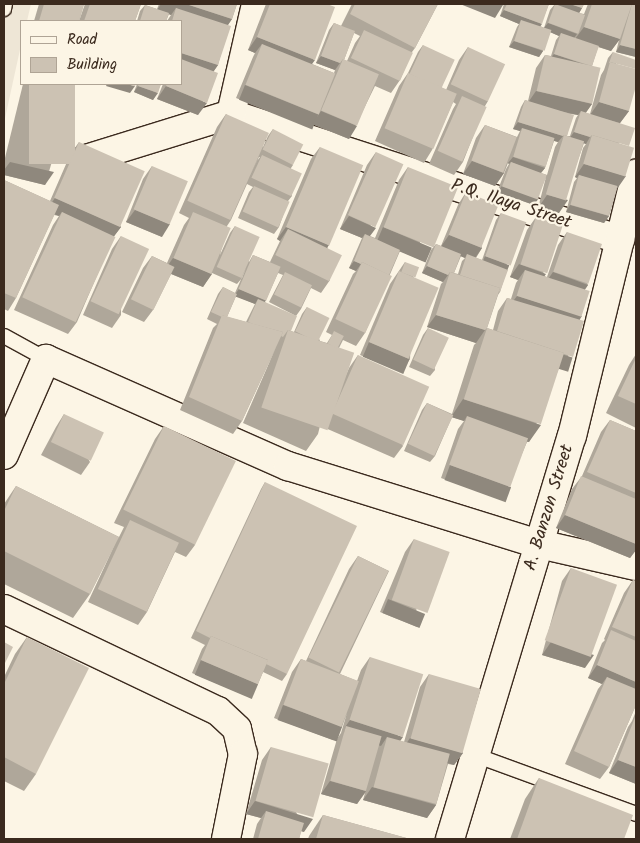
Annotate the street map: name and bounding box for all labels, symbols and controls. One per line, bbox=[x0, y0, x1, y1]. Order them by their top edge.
legend bbox=[20, 20, 182, 85]
text: Road bbox=[67, 28, 97, 52]
text: Building bbox=[67, 53, 117, 77]
street label: P.Q. Ilaya Street bbox=[448, 175, 574, 235]
street label: A. Banzon Street bbox=[521, 442, 579, 574]

